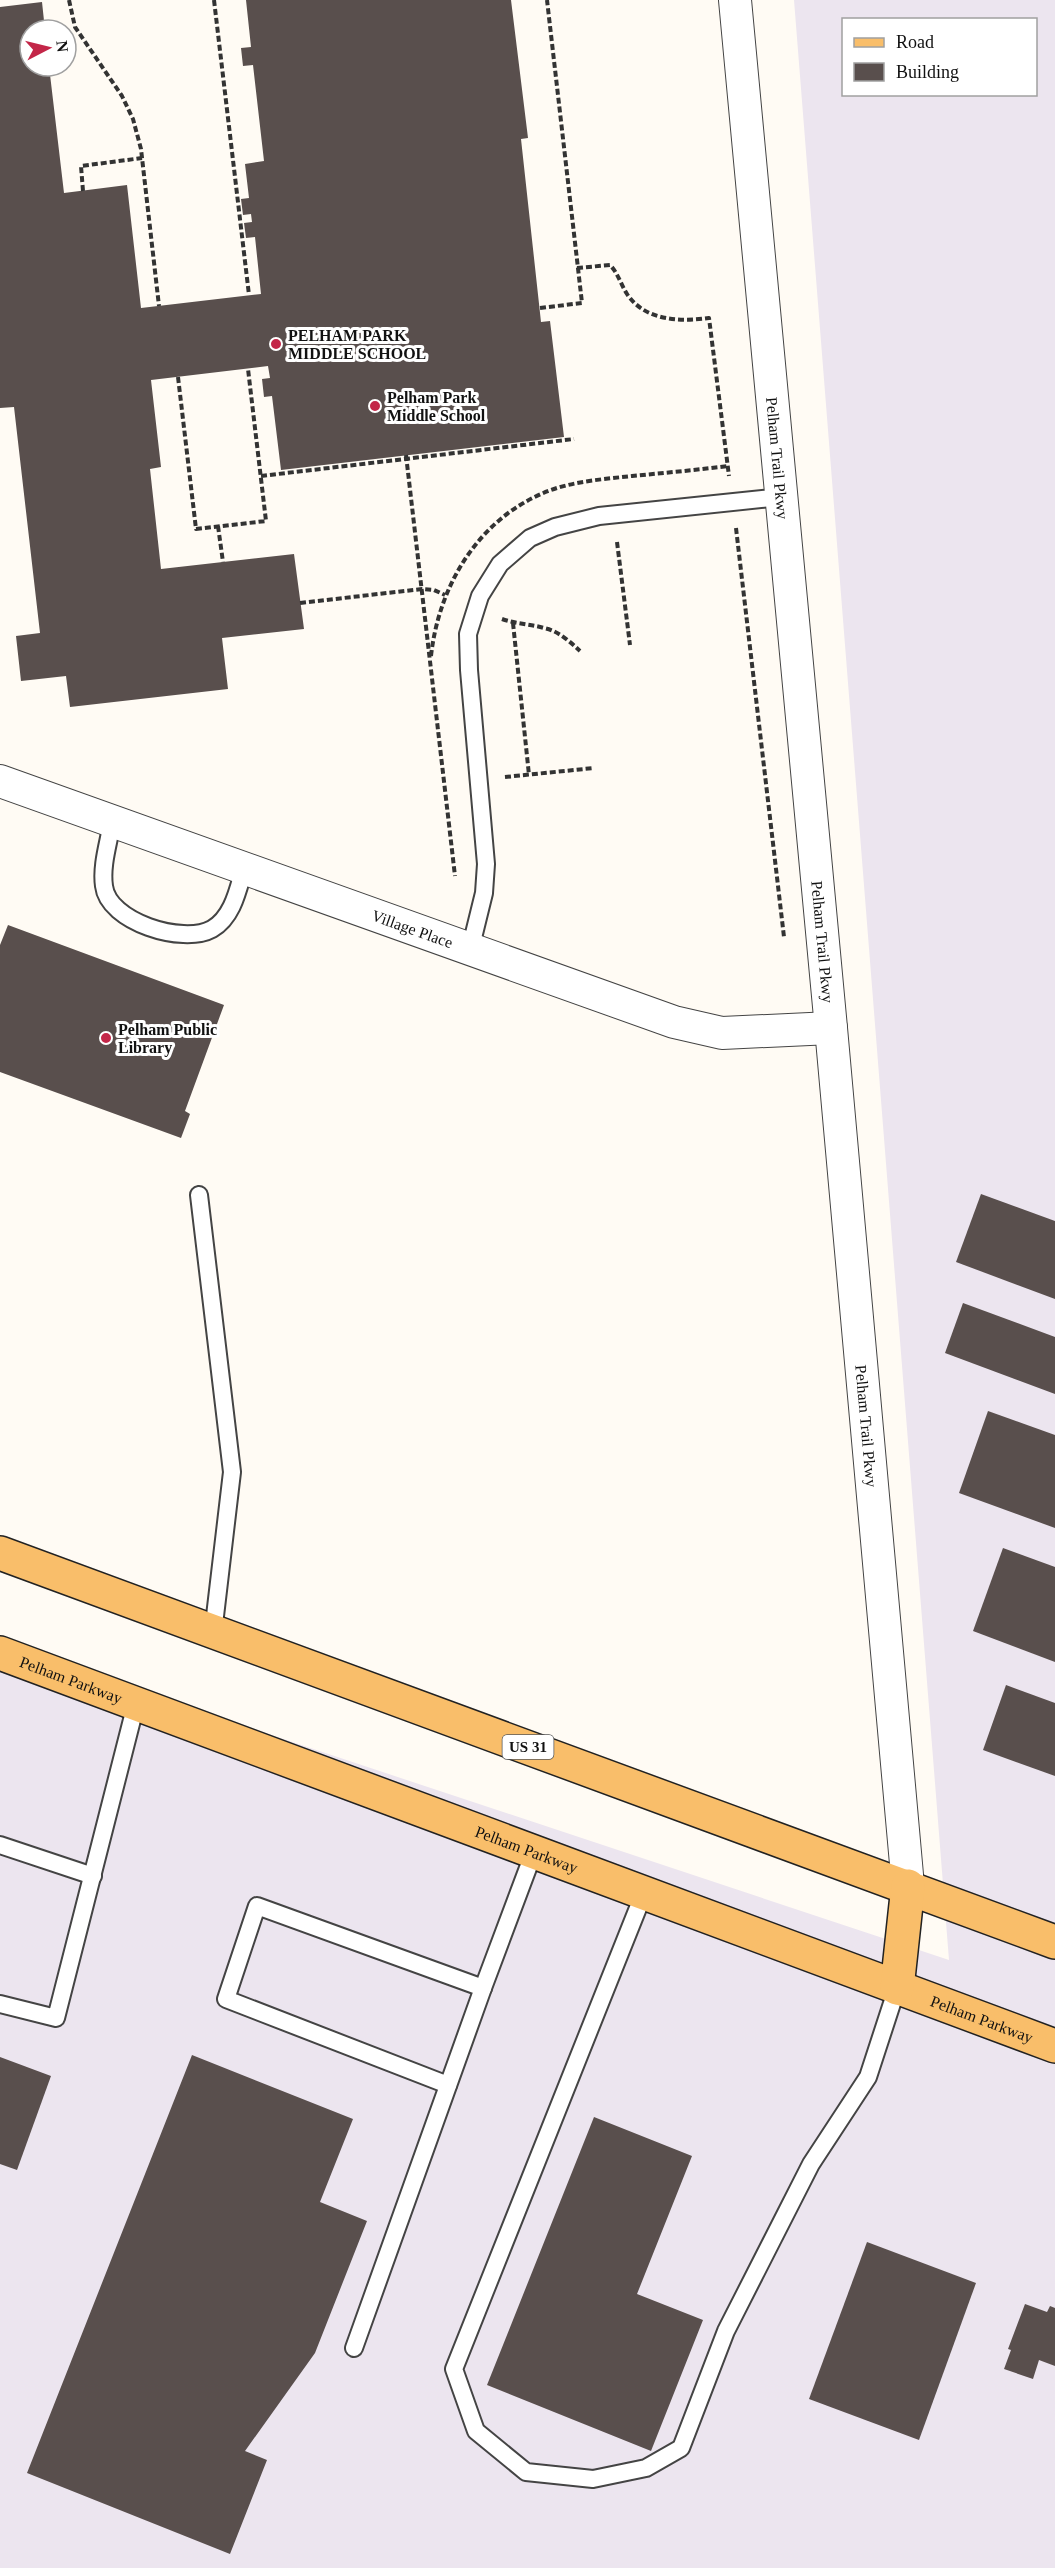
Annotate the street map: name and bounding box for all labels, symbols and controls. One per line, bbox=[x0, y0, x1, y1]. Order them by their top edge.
north arrow bbox=[18, 18, 78, 78]
legend bbox=[842, 18, 1037, 96]
text: Road bbox=[896, 32, 934, 52]
text: N bbox=[53, 39, 72, 53]
text: Building bbox=[896, 62, 959, 82]
place label: PELHAM PARK MIDDLE SCHOOL bbox=[288, 327, 426, 362]
marker: PELHAM PARK MIDDLE SCHOOL bbox=[269, 337, 283, 351]
place label: Pelham Park Middle School bbox=[387, 389, 486, 424]
street label: Pelham Trail Pkwy bbox=[764, 396, 792, 520]
marker: Pelham Park Middle School bbox=[368, 399, 382, 413]
street label: Pelham Trail Pkwy bbox=[809, 880, 837, 1004]
street label: Village Place bbox=[370, 906, 455, 951]
place label: Pelham Public Library bbox=[118, 1021, 217, 1057]
marker: Pelham Public Library bbox=[99, 1031, 113, 1045]
street label: Pelham Trail Pkwy bbox=[853, 1364, 881, 1488]
street label: Pelham Parkway bbox=[18, 1653, 125, 1707]
road number: US 31 bbox=[502, 1735, 554, 1759]
street label: Pelham Parkway bbox=[473, 1822, 580, 1877]
street label: Pelham Parkway bbox=[928, 1992, 1036, 2047]

